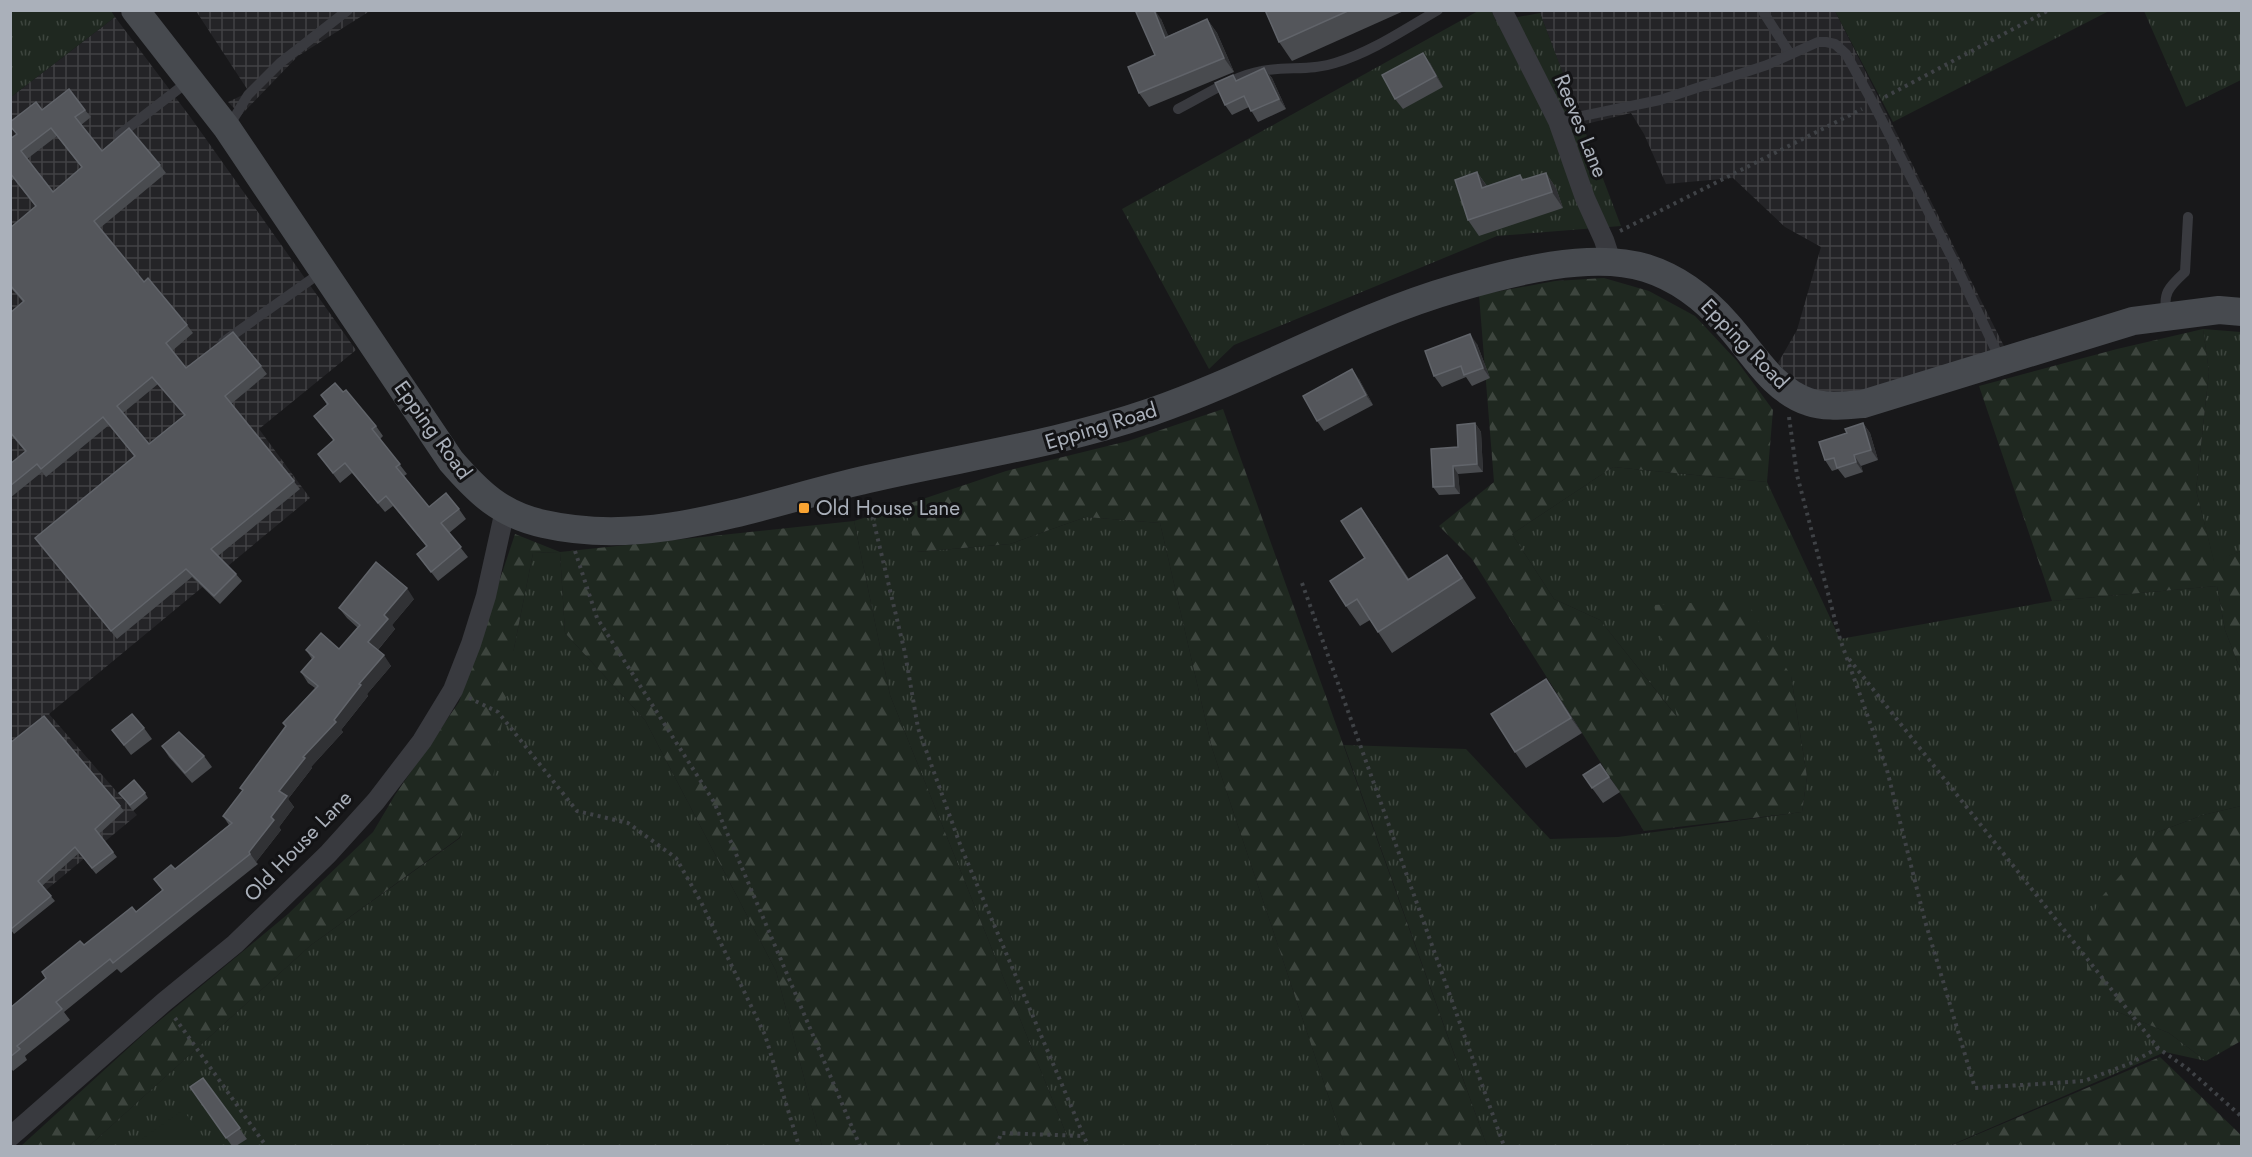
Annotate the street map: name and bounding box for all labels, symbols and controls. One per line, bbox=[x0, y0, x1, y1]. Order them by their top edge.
street label: Reeves Lane bbox=[1547, 70, 1615, 182]
street label: Epping Road bbox=[1694, 292, 1796, 396]
street label: Epping Road bbox=[387, 374, 479, 486]
street label: Epping Road bbox=[1041, 395, 1161, 457]
place label: Old House Lane bbox=[816, 493, 960, 523]
marker: Old House Lane bbox=[797, 501, 811, 515]
street label: Old House Lane bbox=[237, 784, 359, 908]

